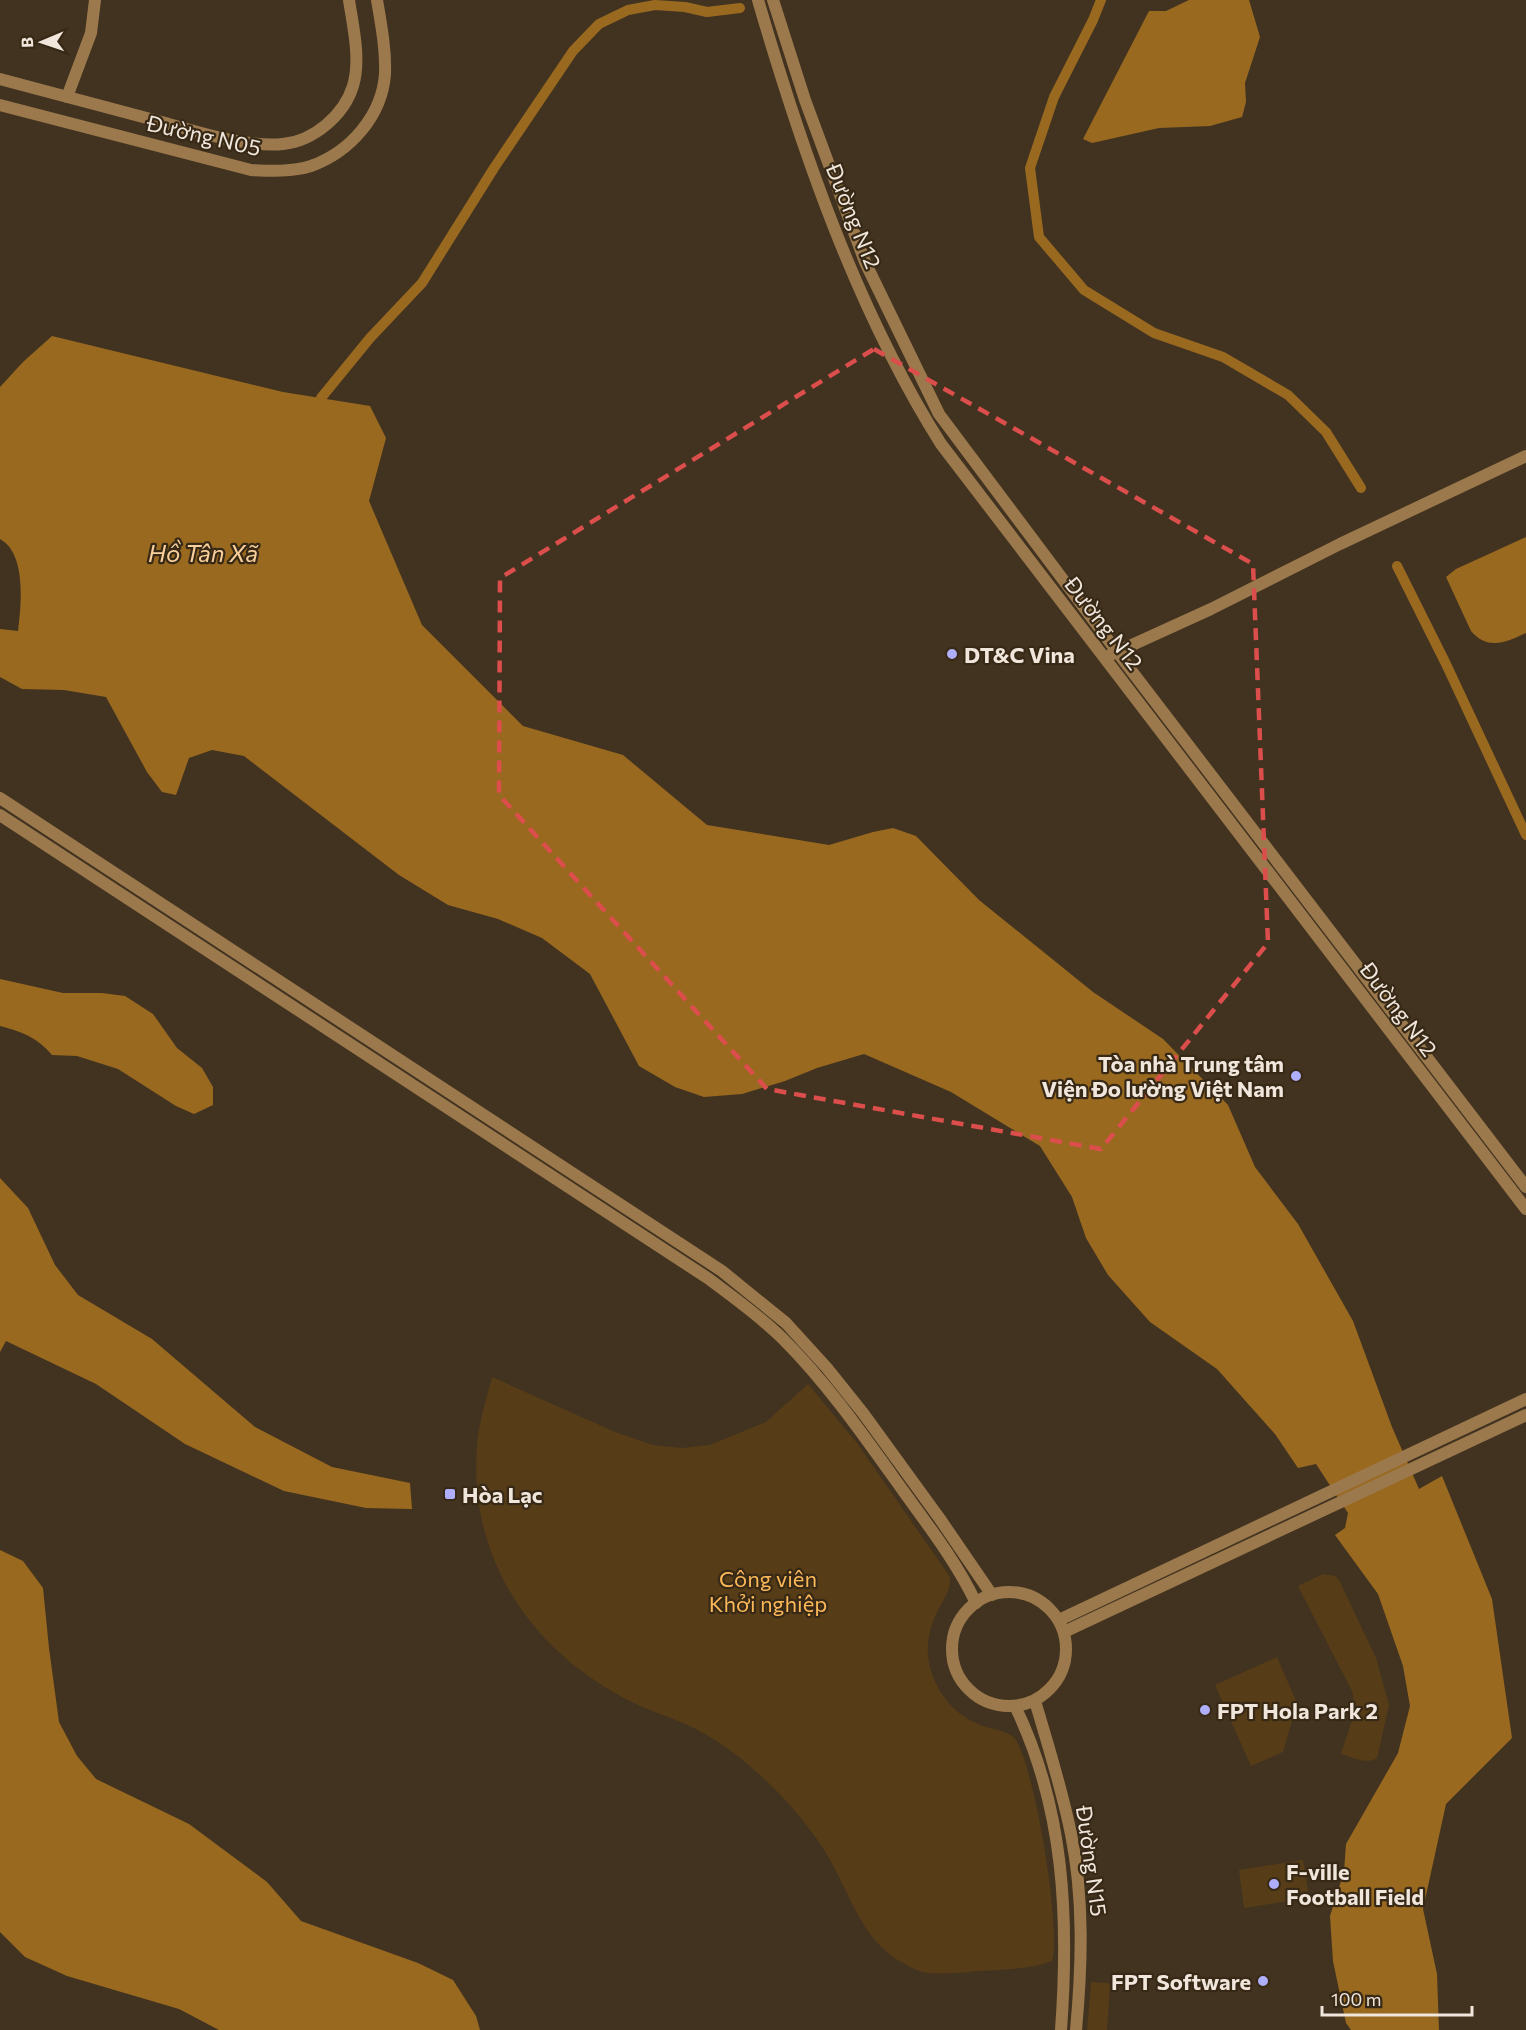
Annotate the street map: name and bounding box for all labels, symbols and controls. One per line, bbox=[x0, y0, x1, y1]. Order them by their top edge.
north arrow bbox=[12, 12, 72, 72]
text: B bbox=[17, 37, 36, 48]
street label: Đường N05 bbox=[143, 109, 264, 161]
street label: Đường N12 bbox=[820, 159, 887, 273]
water label: Hồ Tân Xã bbox=[148, 538, 258, 567]
street label: Đường N12 bbox=[1059, 570, 1149, 675]
place label: DT&C Vina bbox=[964, 641, 1075, 668]
marker: DT&C Vina bbox=[945, 647, 959, 661]
street label: Đường N12 bbox=[1354, 956, 1443, 1061]
place label: Tòa nhà Trung tâm Viện Đo lường Việt Nam bbox=[1041, 1050, 1284, 1102]
marker: Tòa nhà Trung tâm Viện Đo lường Việt Nam bbox=[1289, 1069, 1303, 1083]
place label: Hòa Lạc bbox=[462, 1481, 542, 1508]
marker: Hòa Lạc bbox=[443, 1487, 457, 1501]
park label: Công viên Khởi nghiệp bbox=[709, 1565, 827, 1617]
place label: FPT Hola Park 2 bbox=[1217, 1697, 1378, 1724]
marker: FPT Hola Park 2 bbox=[1198, 1703, 1212, 1717]
street label: Đường N15 bbox=[1071, 1803, 1113, 1918]
place label: F-ville Football Field bbox=[1286, 1858, 1424, 1910]
marker: F-ville Football Field bbox=[1267, 1877, 1281, 1891]
place label: FPT Software bbox=[1111, 1968, 1251, 1995]
marker: FPT Software bbox=[1256, 1974, 1270, 1988]
scale bar bbox=[1322, 1979, 1472, 2017]
text: 100 m bbox=[1331, 1988, 1381, 2010]

